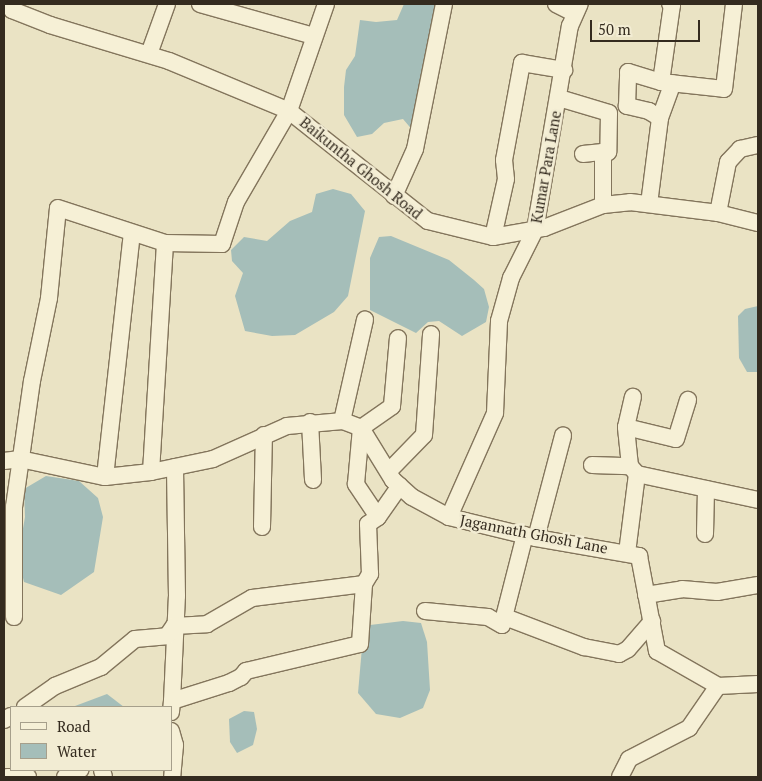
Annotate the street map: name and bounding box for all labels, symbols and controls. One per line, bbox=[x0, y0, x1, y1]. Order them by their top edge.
scale bar bbox=[592, 10, 702, 42]
text: 50 m bbox=[598, 19, 631, 39]
street label: Kumar Para Lane bbox=[527, 109, 565, 225]
street label: Baikuntha Ghosh Road bbox=[296, 113, 426, 223]
street label: Jagannath Ghosh Lane bbox=[459, 511, 609, 557]
legend bbox=[10, 706, 172, 771]
text: Road bbox=[57, 716, 90, 736]
text: Water bbox=[57, 741, 96, 761]

